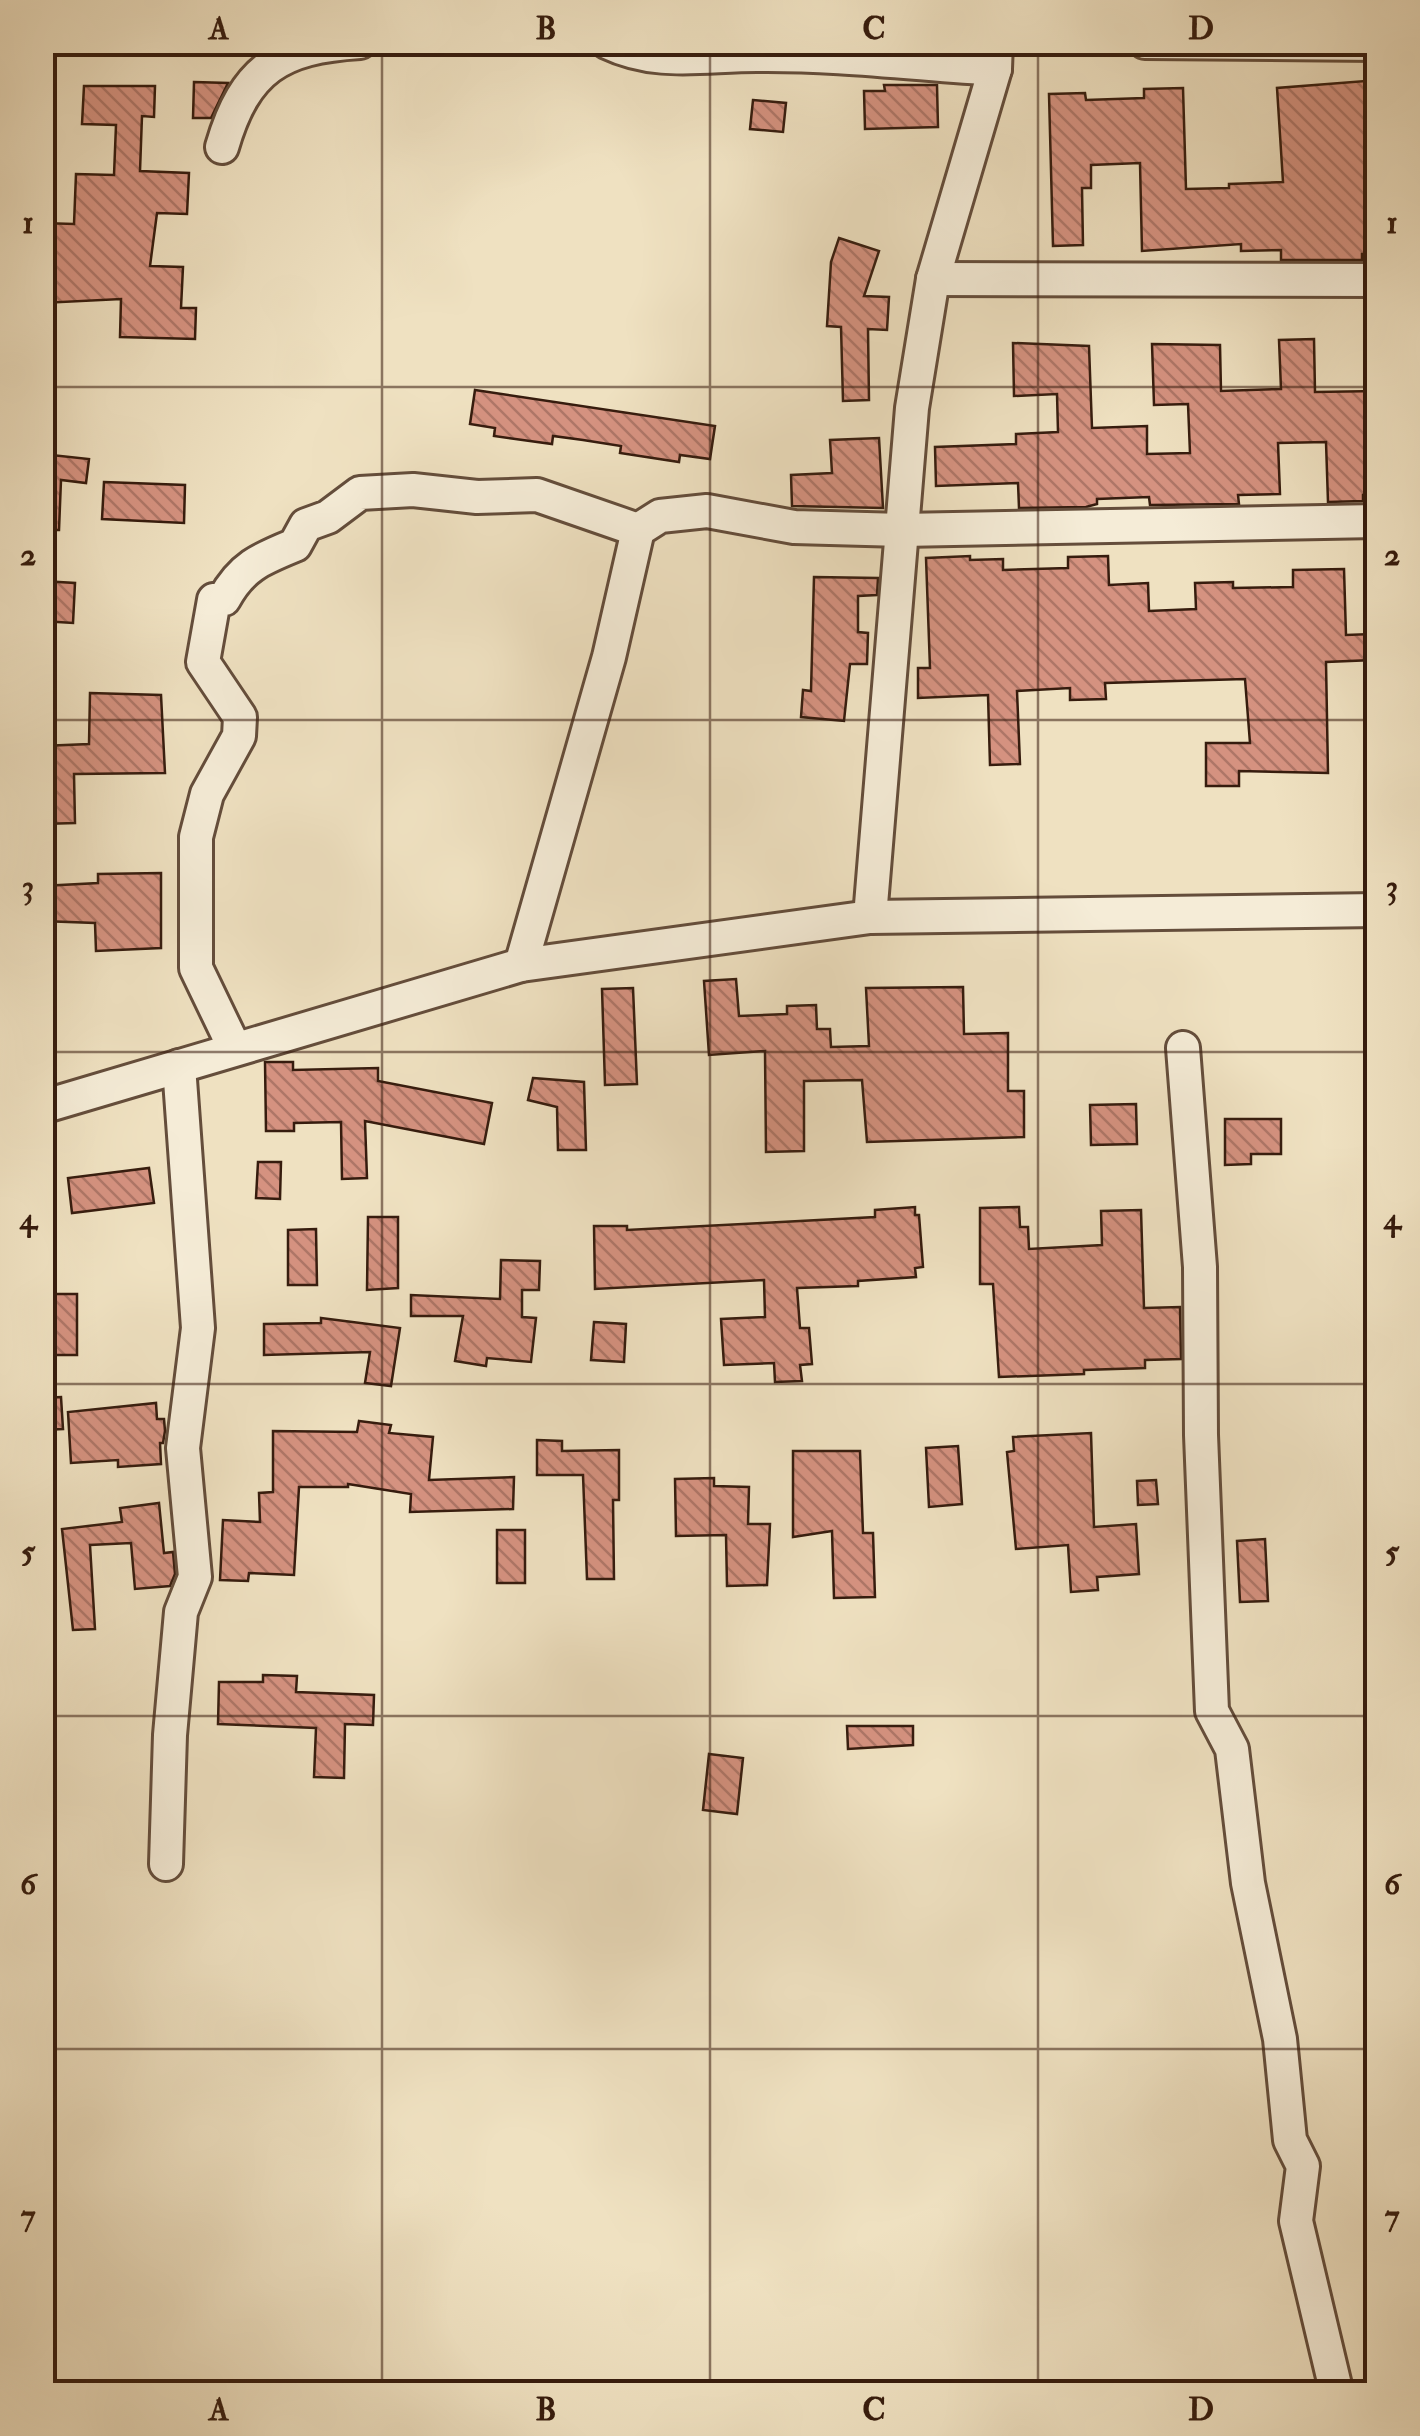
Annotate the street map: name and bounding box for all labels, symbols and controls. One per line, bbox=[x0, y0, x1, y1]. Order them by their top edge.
text: A bbox=[207, 9, 230, 49]
text: B bbox=[536, 9, 556, 49]
text: C bbox=[862, 9, 886, 49]
text: D bbox=[1188, 9, 1214, 49]
text: 1 bbox=[22, 203, 34, 243]
text: 1 bbox=[1386, 203, 1398, 243]
text: 2 bbox=[20, 535, 36, 575]
text: 2 bbox=[1384, 535, 1400, 575]
text: 3 bbox=[22, 867, 34, 907]
text: 3 bbox=[1386, 867, 1398, 907]
text: 4 bbox=[18, 1199, 38, 1239]
text: 4 bbox=[1382, 1199, 1402, 1239]
text: 5 bbox=[21, 1532, 36, 1572]
text: 5 bbox=[1385, 1532, 1400, 1572]
text: 6 bbox=[20, 1864, 39, 1904]
text: 6 bbox=[1384, 1864, 1403, 1904]
text: 7 bbox=[21, 2196, 36, 2236]
text: 7 bbox=[1385, 2196, 1400, 2236]
text: A bbox=[207, 2390, 230, 2430]
text: B bbox=[536, 2390, 556, 2430]
text: C bbox=[862, 2390, 886, 2430]
text: D bbox=[1188, 2390, 1214, 2430]

